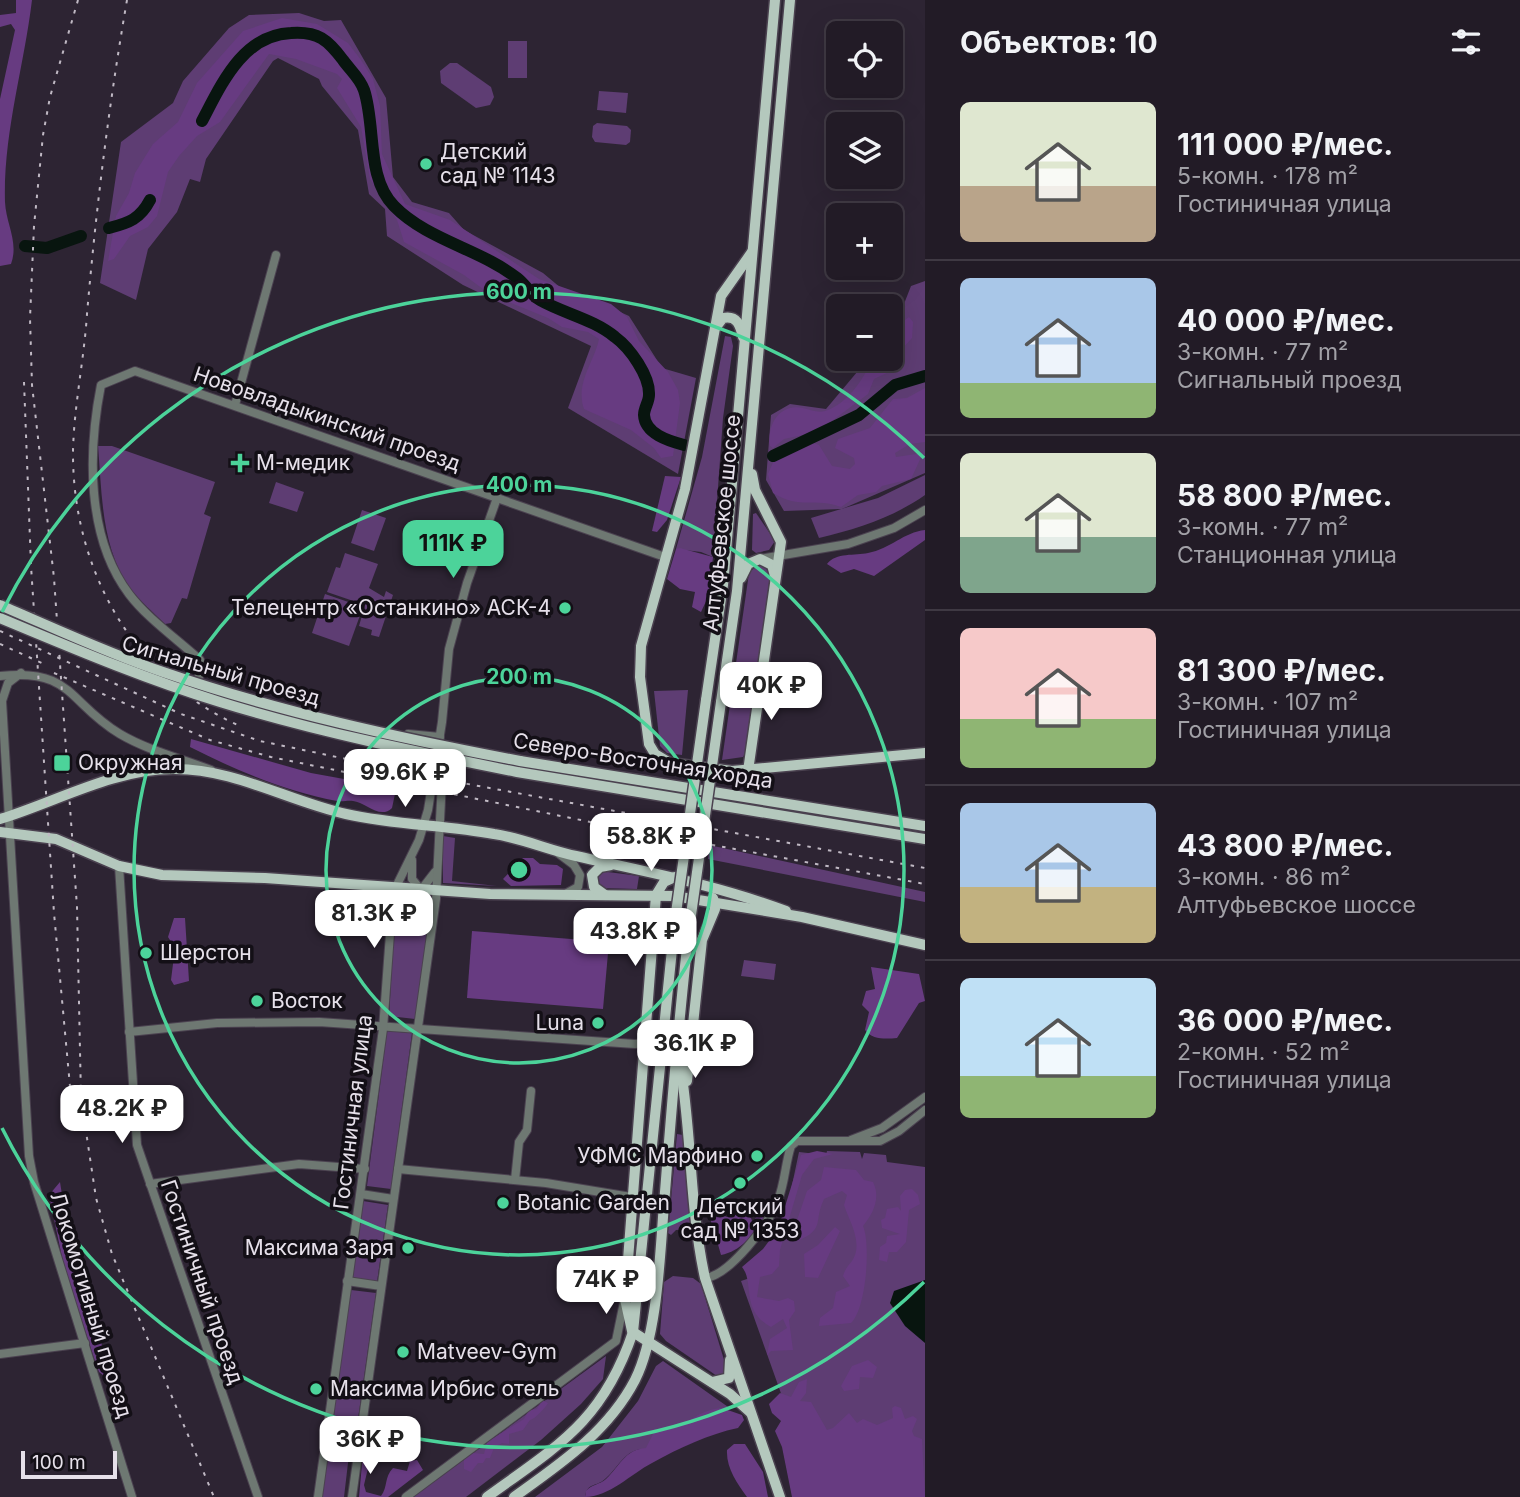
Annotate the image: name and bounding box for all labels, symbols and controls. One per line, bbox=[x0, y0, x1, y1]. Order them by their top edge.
map controls bbox=[826, 21, 903, 371]
button: locate bbox=[826, 21, 903, 98]
icon: filters bbox=[1447, 23, 1485, 61]
text: Объектов: 10 bbox=[960, 24, 1158, 60]
button: layers bbox=[826, 112, 903, 189]
text: 111 000 ₽/мес. bbox=[1177, 126, 1393, 162]
icon: home bbox=[1016, 130, 1100, 214]
place label: Детский сад № 1143 bbox=[440, 139, 556, 188]
marker: Детский сад № 1143 bbox=[418, 156, 434, 172]
text: 5-комн. · 178 m² bbox=[1177, 162, 1358, 190]
text: Гостиничная улица bbox=[1177, 190, 1392, 218]
button: + bbox=[826, 203, 903, 280]
text: 600 m bbox=[486, 279, 552, 304]
button: − bbox=[826, 294, 903, 371]
text: 40 000 ₽/мес. bbox=[1177, 302, 1395, 338]
icon: home bbox=[1016, 306, 1100, 390]
text: 3-комн. · 77 m² bbox=[1177, 338, 1348, 366]
street label: Нововладыкинский проезд bbox=[190, 361, 464, 476]
text: Сигнальный проезд bbox=[1177, 366, 1402, 394]
street label: Алтуфьевское шоссе bbox=[698, 413, 745, 633]
place label: М-медик bbox=[256, 450, 351, 475]
marker: М-медик bbox=[230, 453, 250, 473]
text: 400 m bbox=[486, 472, 552, 497]
text: 58 800 ₽/мес. bbox=[1177, 477, 1393, 513]
icon: home bbox=[1016, 481, 1100, 565]
text: 3-комн. · 77 m² bbox=[1177, 513, 1348, 541]
pin: 111K ₽ bbox=[396, 520, 510, 580]
text: 111K ₽ bbox=[419, 529, 487, 557]
text: Станционная улица bbox=[1177, 541, 1397, 569]
place label: Телецентр «Останкино» АСК-4 bbox=[231, 595, 551, 620]
marker: Телецентр «Останкино» АСК-4 bbox=[557, 600, 573, 616]
street label: Сигнальный проезд bbox=[119, 630, 323, 711]
text: 81 300 ₽/мес. bbox=[1177, 652, 1386, 688]
icon: home bbox=[1016, 656, 1100, 740]
pin: 40K ₽ bbox=[722, 662, 820, 722]
text: 200 m bbox=[486, 664, 552, 689]
text: 40K ₽ bbox=[736, 671, 806, 699]
text: 3-комн. · 107 m² bbox=[1177, 688, 1358, 716]
text: Гостиничная улица bbox=[1177, 716, 1392, 744]
street label: Северо-Восточная хорда bbox=[511, 728, 775, 793]
place label: Окружная bbox=[78, 750, 183, 775]
pin: 99.6K ₽ bbox=[340, 750, 470, 809]
marker: Окружная bbox=[52, 753, 72, 773]
text: 99.6K ₽ bbox=[360, 758, 450, 786]
pin: 58.8K ₽ bbox=[586, 814, 716, 873]
text: 58.8K ₽ bbox=[606, 822, 696, 850]
text: 43 800 ₽/мес. bbox=[1177, 827, 1393, 863]
icon: home bbox=[1016, 831, 1100, 915]
centre of rings bbox=[507, 858, 531, 882]
text: 3-комн. · 86 m² bbox=[1177, 863, 1350, 891]
pin: 81.3K ₽ bbox=[309, 890, 439, 950]
text: Алтуфьевское шоссе bbox=[1177, 891, 1416, 919]
text: 81.3K ₽ bbox=[331, 899, 417, 927]
pin: 43.8K ₽ bbox=[570, 908, 700, 968]
text: 43.8K ₽ bbox=[590, 917, 680, 945]
place label: Шерстон bbox=[160, 940, 252, 965]
marker: Шерстон bbox=[138, 945, 154, 961]
place label: Восток bbox=[271, 988, 343, 1013]
marker: Восток bbox=[249, 993, 265, 1009]
text: 36 000 ₽/мес. bbox=[1177, 1002, 1393, 1038]
icon: home bbox=[1016, 1006, 1100, 1090]
place label: Luna bbox=[536, 1010, 584, 1035]
street label: Гостиничная улица bbox=[328, 1013, 377, 1211]
marker: Luna bbox=[590, 1015, 606, 1031]
pin: 36.1K ₽ bbox=[630, 1020, 760, 1080]
text: 36.1K ₽ bbox=[653, 1029, 737, 1057]
text: 2-комн. · 52 m² bbox=[1177, 1038, 1350, 1066]
text: Гостиничная улица bbox=[1177, 1066, 1392, 1094]
pin: 48.2K ₽ bbox=[57, 1086, 187, 1145]
text: 48.2K ₽ bbox=[76, 1094, 168, 1122]
place label: УФМС Марфино bbox=[577, 1143, 743, 1168]
marker: УФМС Марфино bbox=[749, 1148, 765, 1164]
marker: Детский сад № 1353 bbox=[732, 1175, 748, 1191]
street label: Гостиничный проезд bbox=[156, 1176, 249, 1387]
street label: Локомотивный проезд bbox=[45, 1189, 138, 1421]
place label: Botanic Garden bbox=[517, 1190, 670, 1215]
place label: Детский сад № 1353 bbox=[680, 1194, 800, 1243]
marker: Botanic Garden bbox=[495, 1195, 511, 1211]
place label: Максима Заря bbox=[245, 1235, 394, 1260]
marker: Максима Заря bbox=[400, 1240, 416, 1256]
pin: 74K ₽ bbox=[557, 1256, 655, 1316]
text: 74K ₽ bbox=[573, 1265, 639, 1293]
place label: Matveev-Gym bbox=[417, 1339, 557, 1364]
marker: Matveev-Gym bbox=[395, 1344, 411, 1360]
place label: Максима Ирбис отель bbox=[330, 1376, 559, 1401]
marker: Максима Ирбис отель bbox=[308, 1381, 324, 1397]
pin: 36K ₽ bbox=[321, 1416, 419, 1476]
text: 36K ₽ bbox=[336, 1425, 404, 1453]
scale bar bbox=[21, 1448, 117, 1480]
text: 100 m bbox=[32, 1451, 86, 1474]

